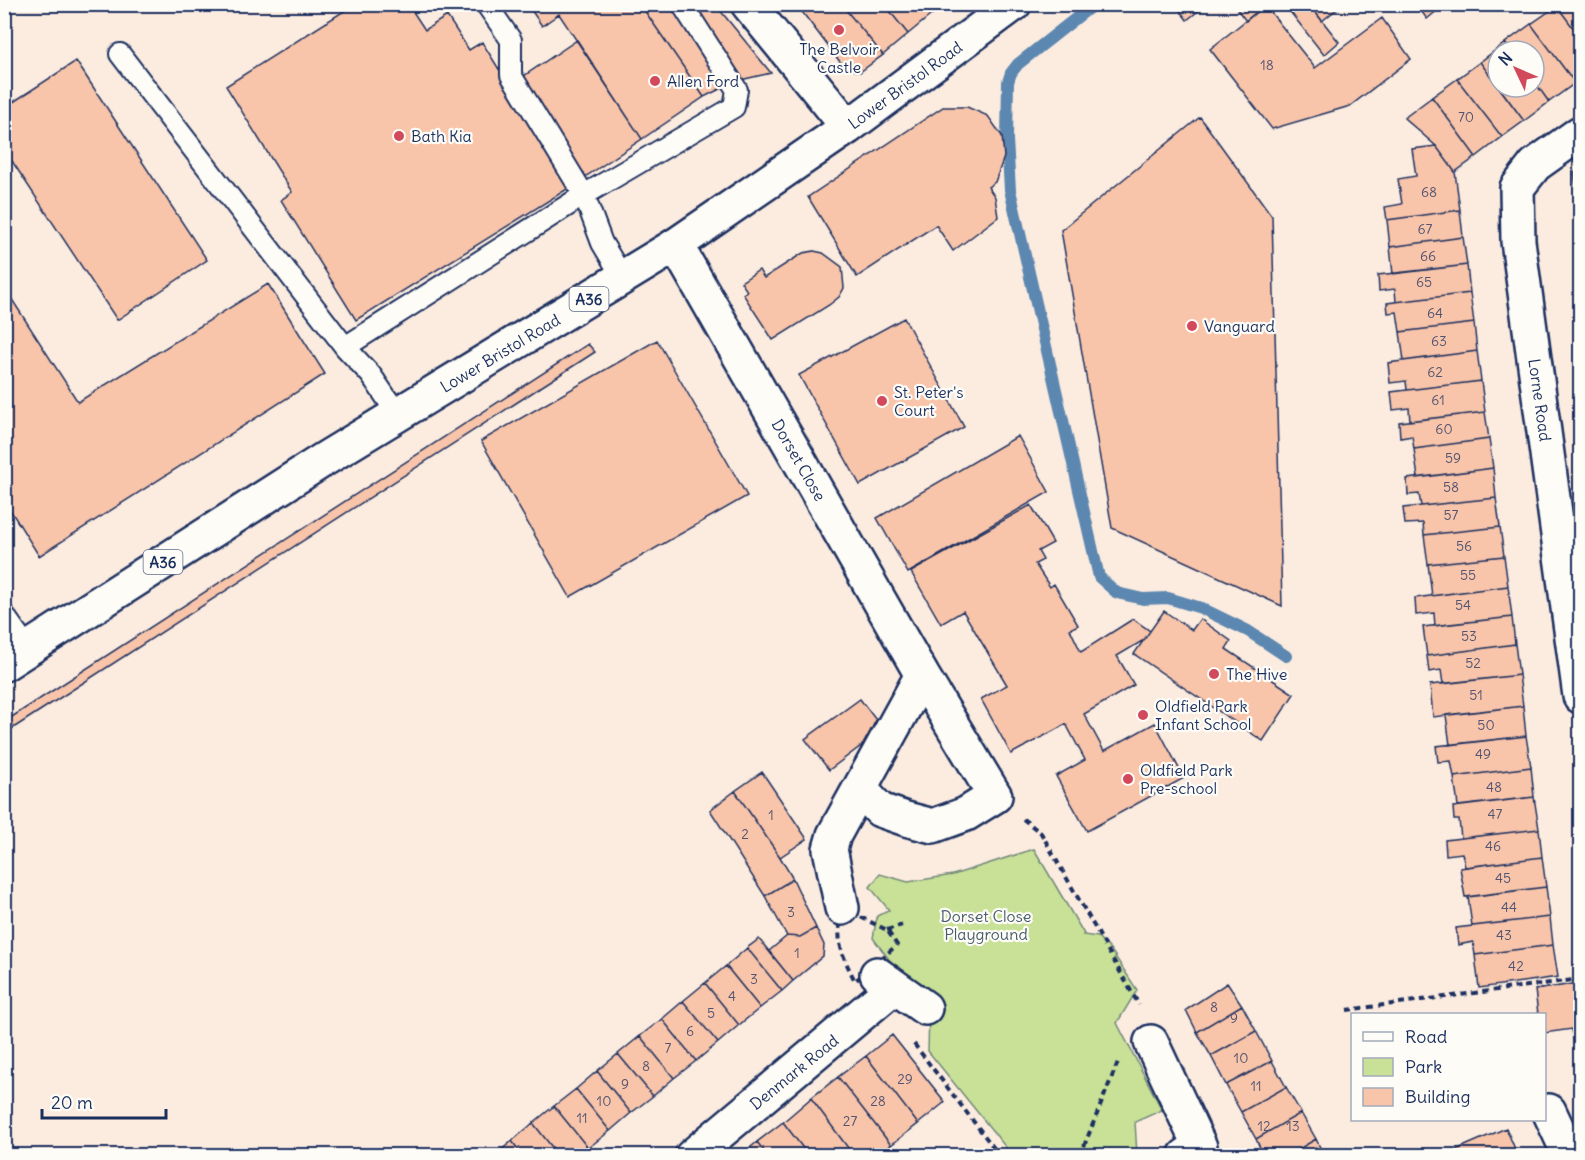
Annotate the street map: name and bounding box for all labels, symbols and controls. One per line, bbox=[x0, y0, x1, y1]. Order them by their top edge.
marker: The Belvoir Castle bbox=[832, 23, 846, 37]
street label: Lower Bristol Road bbox=[844, 37, 966, 133]
place label: The Belvoir Castle bbox=[799, 39, 879, 77]
north arrow bbox=[1486, 39, 1546, 99]
text: N bbox=[1494, 48, 1516, 70]
house number: 18 bbox=[1260, 56, 1274, 74]
place label: Allen Ford bbox=[667, 71, 739, 91]
marker: Allen Ford bbox=[648, 74, 662, 88]
house number: 70 bbox=[1458, 108, 1474, 126]
place label: Bath Kia bbox=[411, 126, 472, 146]
marker: Bath Kia bbox=[392, 129, 406, 143]
house number: 68 bbox=[1421, 183, 1437, 201]
house number: 67 bbox=[1418, 220, 1433, 238]
house number: 66 bbox=[1420, 247, 1436, 265]
house number: 65 bbox=[1416, 273, 1432, 291]
road number: A36 bbox=[570, 287, 608, 311]
house number: 64 bbox=[1427, 304, 1443, 322]
street label: Lower Bristol Road bbox=[436, 309, 564, 397]
place label: Vanguard bbox=[1204, 316, 1275, 336]
marker: Vanguard bbox=[1185, 319, 1199, 333]
house number: 63 bbox=[1431, 332, 1447, 350]
street label: Lorne Road bbox=[1524, 357, 1556, 443]
house number: 62 bbox=[1427, 363, 1443, 381]
place label: St. Peter's Court bbox=[894, 382, 963, 420]
house number: 61 bbox=[1431, 391, 1445, 409]
marker: St. Peter's Court bbox=[875, 394, 889, 408]
street label: Dorset Close bbox=[768, 416, 830, 504]
house number: 60 bbox=[1435, 420, 1453, 438]
house number: 59 bbox=[1445, 449, 1461, 467]
house number: 58 bbox=[1443, 478, 1459, 496]
house number: 57 bbox=[1444, 506, 1459, 524]
house number: 56 bbox=[1456, 537, 1472, 555]
road number: A36 bbox=[144, 550, 182, 574]
house number: 55 bbox=[1460, 566, 1476, 584]
house number: 54 bbox=[1455, 596, 1471, 614]
house number: 53 bbox=[1461, 627, 1477, 645]
house number: 52 bbox=[1465, 654, 1481, 672]
place label: The Hive bbox=[1226, 664, 1288, 684]
marker: The Hive bbox=[1207, 667, 1221, 681]
house number: 51 bbox=[1469, 686, 1483, 704]
place label: Oldfield Park Infant School bbox=[1155, 696, 1251, 734]
marker: Oldfield Park Infant School bbox=[1136, 708, 1150, 722]
house number: 50 bbox=[1477, 716, 1495, 734]
house number: 49 bbox=[1475, 745, 1491, 763]
place label: Oldfield Park Pre-school bbox=[1140, 760, 1233, 798]
marker: Oldfield Park Pre-school bbox=[1121, 772, 1135, 786]
house number: 48 bbox=[1486, 778, 1502, 796]
house number: 47 bbox=[1488, 805, 1503, 823]
house number: 1 bbox=[768, 806, 774, 824]
house number: 2 bbox=[741, 825, 749, 843]
house number: 46 bbox=[1485, 837, 1501, 855]
house number: 45 bbox=[1495, 869, 1511, 887]
house number: 44 bbox=[1501, 898, 1517, 916]
house number: 3 bbox=[787, 903, 795, 921]
park label: Dorset Close Playground bbox=[941, 906, 1031, 944]
house number: 43 bbox=[1496, 926, 1512, 944]
house number: 1 bbox=[794, 944, 800, 962]
house number: 42 bbox=[1508, 957, 1524, 975]
house number: 3 bbox=[750, 970, 758, 988]
house number: 4 bbox=[728, 987, 736, 1005]
house number: 8 bbox=[1210, 998, 1218, 1016]
house number: 5 bbox=[707, 1004, 715, 1022]
house number: 9 bbox=[1230, 1009, 1238, 1027]
legend bbox=[1351, 1013, 1546, 1121]
house number: 6 bbox=[686, 1022, 694, 1040]
text: Road bbox=[1405, 1025, 1448, 1048]
street label: Denmark Road bbox=[746, 1030, 842, 1114]
house number: 7 bbox=[665, 1039, 672, 1057]
house number: 10 bbox=[1234, 1049, 1248, 1067]
text: Park bbox=[1405, 1055, 1442, 1078]
house number: 8 bbox=[642, 1057, 650, 1075]
house number: 29 bbox=[897, 1070, 913, 1088]
house number: 9 bbox=[621, 1075, 629, 1093]
house number: 11 bbox=[1250, 1077, 1262, 1095]
scale bar bbox=[42, 1082, 166, 1120]
text: Building bbox=[1405, 1085, 1470, 1108]
text: 20 m bbox=[51, 1091, 93, 1114]
house number: 10 bbox=[597, 1092, 611, 1110]
house number: 28 bbox=[870, 1092, 886, 1110]
house number: 11 bbox=[576, 1109, 588, 1127]
house number: 27 bbox=[843, 1112, 857, 1130]
house number: 12 bbox=[1257, 1117, 1271, 1135]
house number: 13 bbox=[1286, 1117, 1300, 1135]

